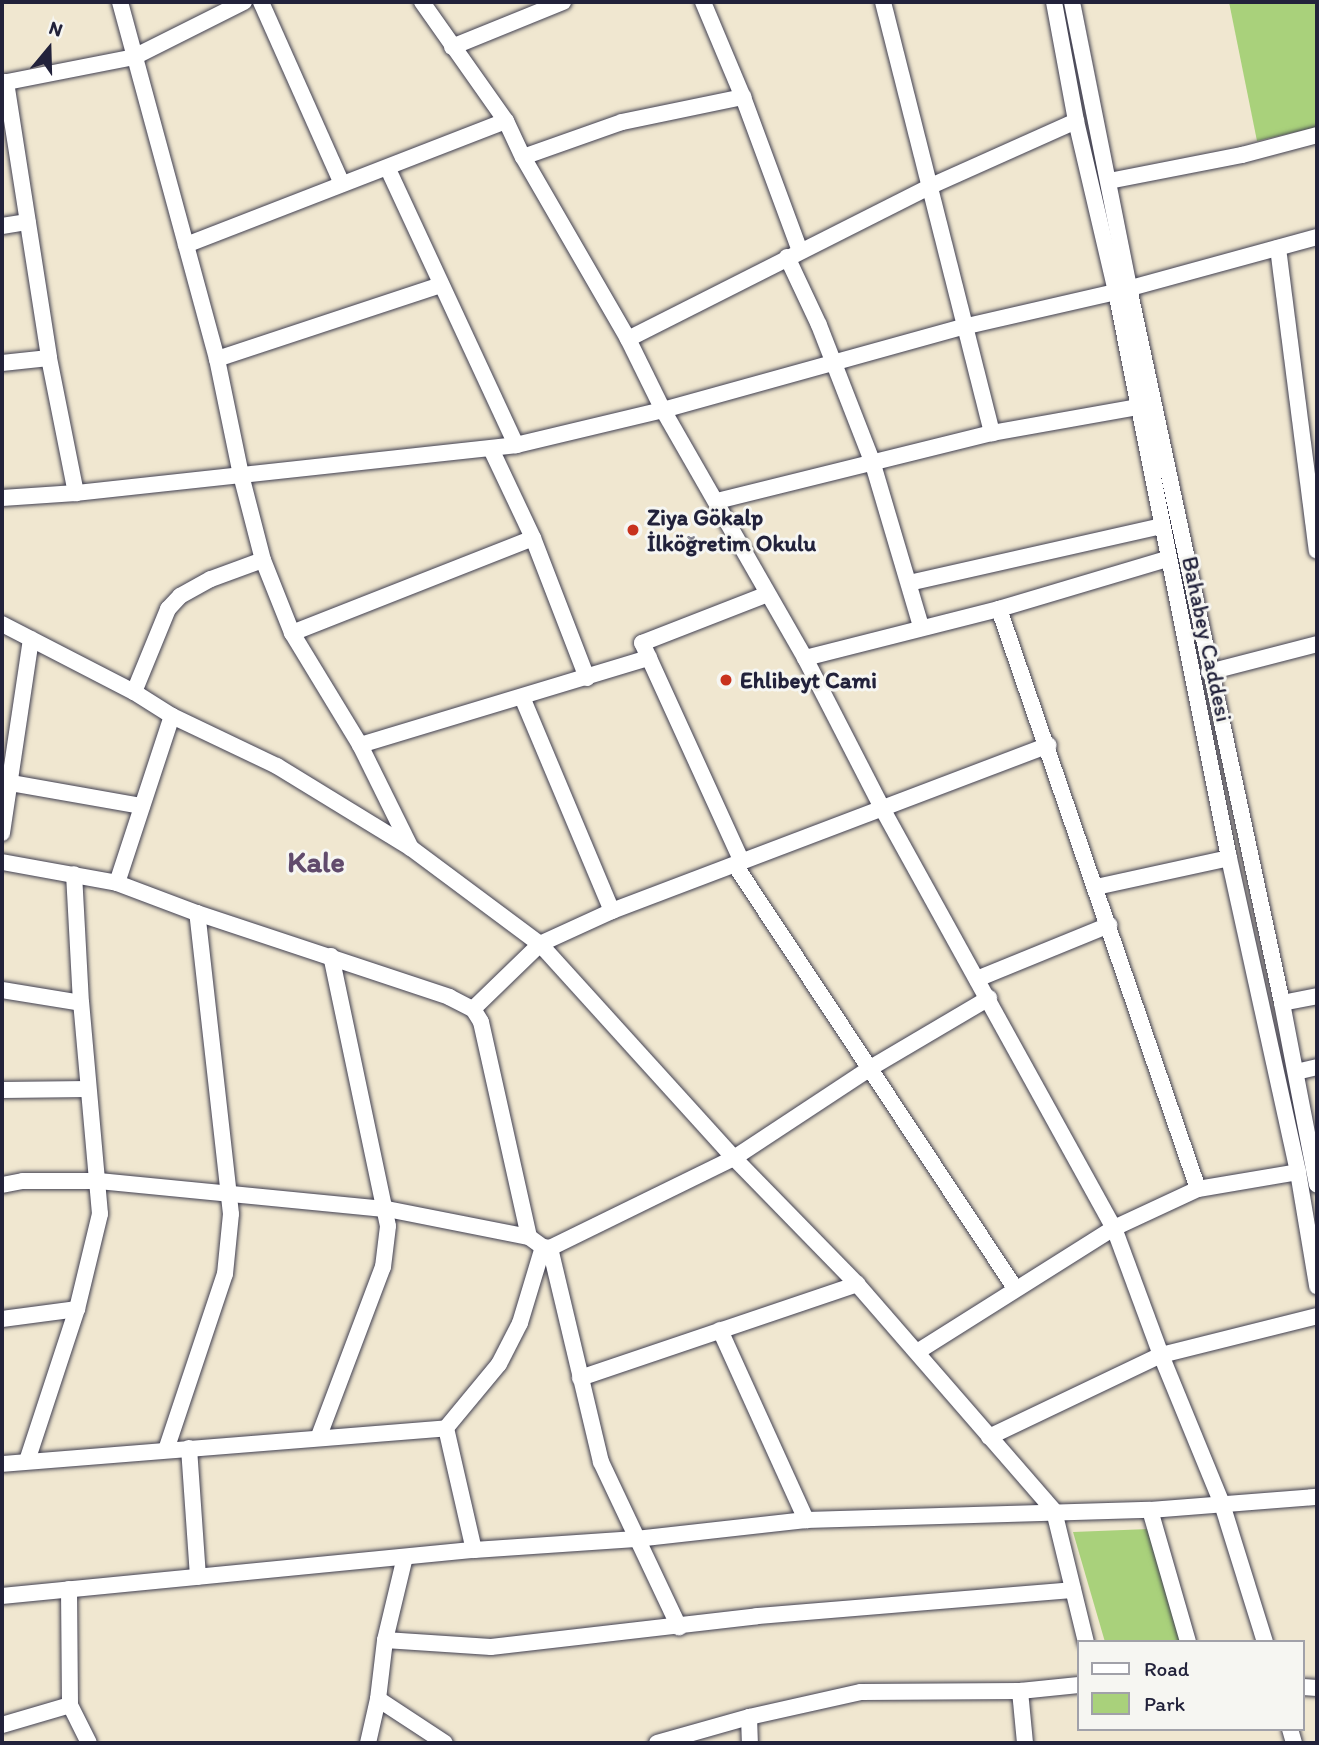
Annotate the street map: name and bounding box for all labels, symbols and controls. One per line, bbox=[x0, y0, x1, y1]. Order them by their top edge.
north arrow bbox=[14, 14, 84, 84]
text: N bbox=[46, 16, 66, 42]
place label: Ziya Gökalp İlköğretim Okulu bbox=[647, 503, 816, 557]
marker: Ziya Gökalp İlköğretim Okulu bbox=[625, 522, 641, 538]
street label: Bahabey Caddesi bbox=[1176, 554, 1238, 724]
place label: Ehlibeyt Cami bbox=[740, 666, 877, 694]
marker: Ehlibeyt Cami bbox=[718, 672, 734, 688]
district label: Kale bbox=[287, 844, 345, 880]
legend bbox=[1078, 1640, 1305, 1731]
text: Road bbox=[1144, 1656, 1189, 1681]
text: Park bbox=[1144, 1691, 1185, 1716]

